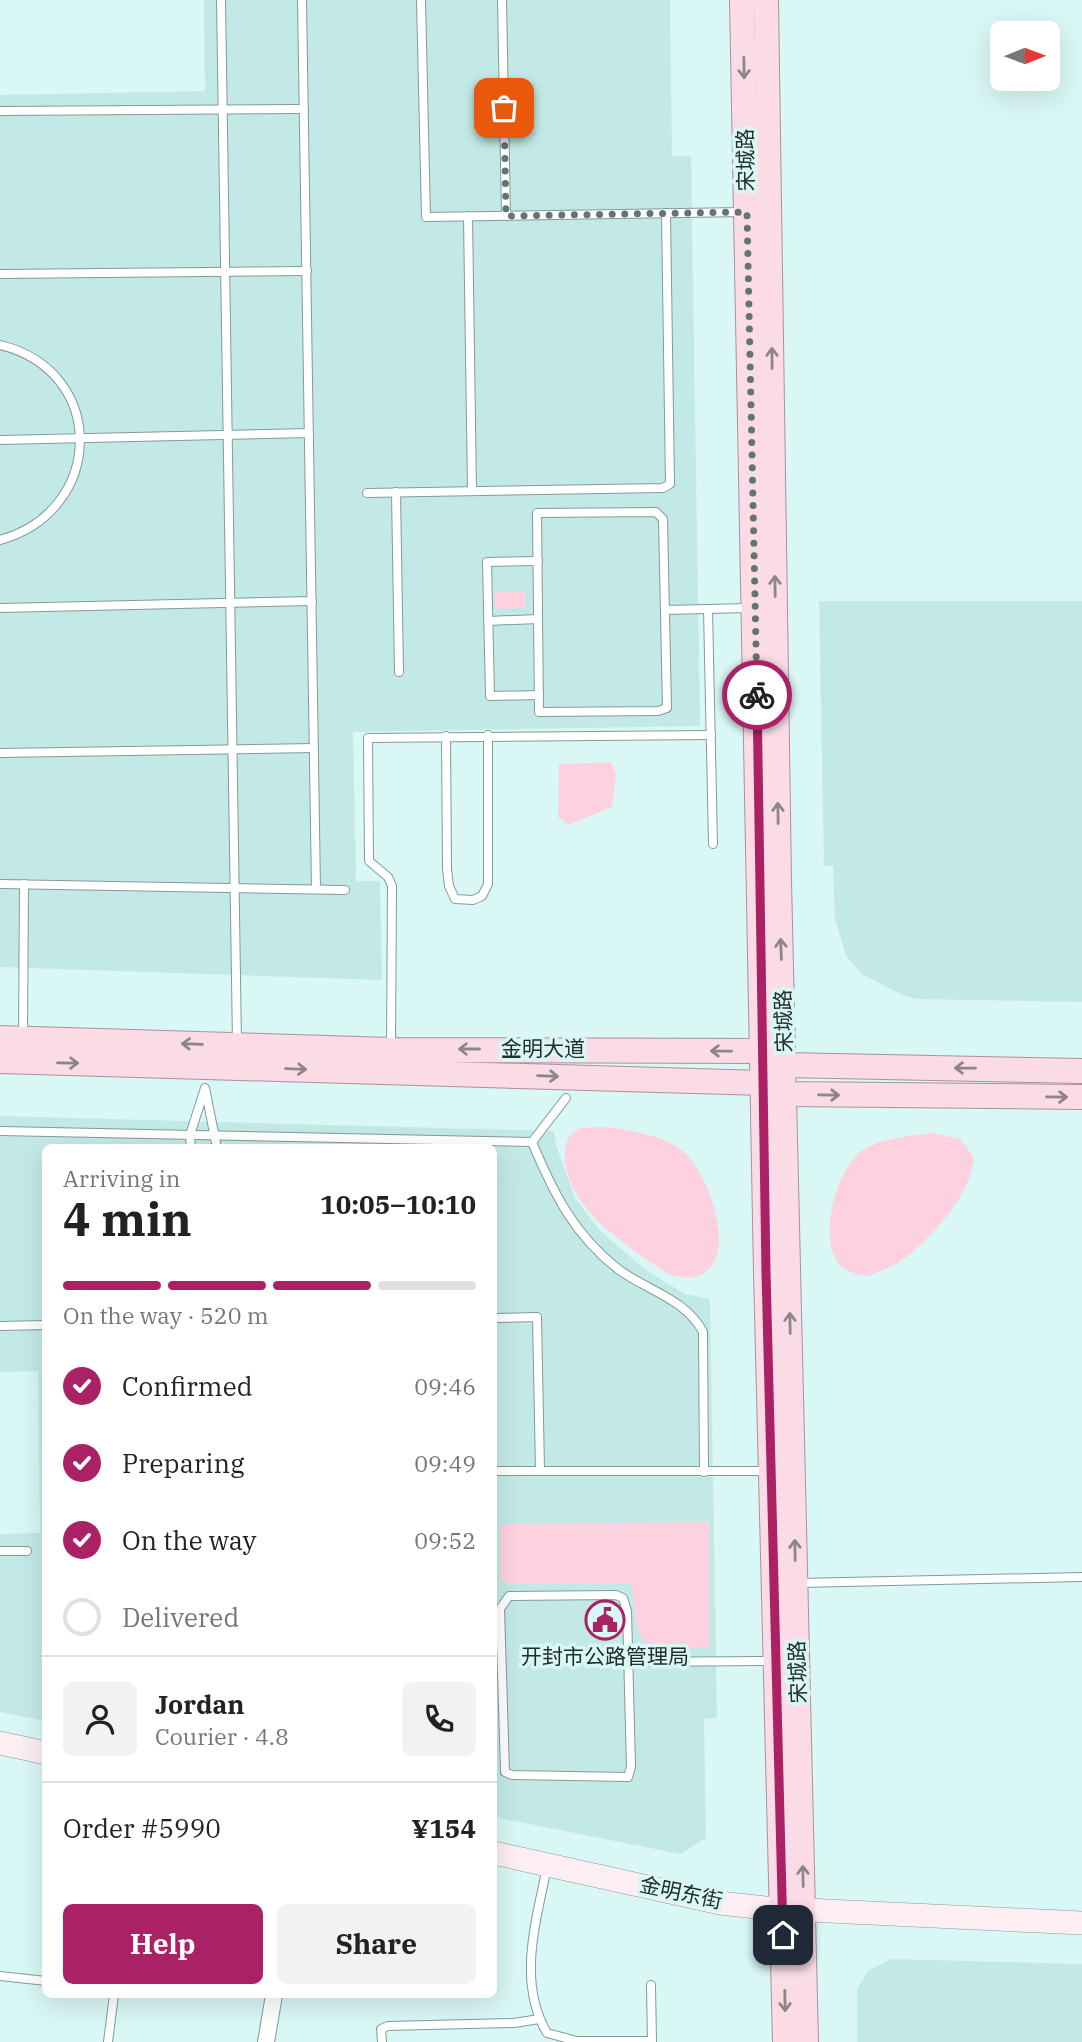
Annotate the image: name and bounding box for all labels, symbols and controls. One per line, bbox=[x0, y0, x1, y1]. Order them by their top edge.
north arrow bbox=[990, 21, 1060, 91]
map controls bbox=[990, 21, 1060, 91]
one-way arrow bbox=[737, 56, 751, 79]
pin bbox=[474, 78, 534, 138]
icon: bag bbox=[485, 89, 523, 127]
street label: 宋城路 bbox=[730, 128, 760, 192]
one-way arrow bbox=[765, 347, 779, 370]
one-way arrow bbox=[768, 574, 782, 597]
courier bbox=[722, 660, 792, 730]
icon: bike bbox=[738, 676, 776, 714]
one-way arrow bbox=[771, 802, 785, 825]
one-way arrow bbox=[775, 937, 788, 960]
street label: 宋城路 bbox=[768, 989, 798, 1053]
street label: 金明大道 bbox=[501, 1034, 585, 1062]
one-way arrow bbox=[181, 1037, 204, 1051]
one-way arrow bbox=[457, 1042, 480, 1056]
one-way arrow bbox=[709, 1044, 732, 1058]
one-way arrow bbox=[56, 1056, 79, 1069]
one-way arrow bbox=[284, 1062, 307, 1075]
one-way arrow bbox=[954, 1062, 977, 1075]
one-way arrow bbox=[536, 1070, 559, 1083]
one-way arrow bbox=[817, 1088, 840, 1102]
one-way arrow bbox=[1045, 1090, 1068, 1104]
text: Arriving in bbox=[63, 1163, 180, 1193]
text: 10:05–10:10 bbox=[320, 1187, 476, 1221]
text: 4 min bbox=[63, 1189, 192, 1249]
text: On the way · 520 m bbox=[63, 1300, 269, 1330]
one-way arrow bbox=[784, 1312, 797, 1335]
icon: check bbox=[63, 1367, 101, 1405]
text: Confirmed bbox=[122, 1369, 253, 1403]
text: 09:46 bbox=[414, 1371, 476, 1401]
icon: check bbox=[63, 1444, 101, 1482]
text: Preparing bbox=[122, 1446, 244, 1480]
text: 09:49 bbox=[414, 1448, 476, 1478]
icon: check bbox=[63, 1521, 101, 1559]
text: On the way bbox=[122, 1523, 256, 1557]
text: 09:52 bbox=[414, 1525, 476, 1555]
one-way arrow bbox=[788, 1539, 802, 1562]
public building icon: 开封市公路管理局 bbox=[584, 1599, 626, 1641]
text: Delivered bbox=[122, 1600, 239, 1634]
street label: 宋城路 bbox=[782, 1640, 812, 1704]
place label: 开封市公路管理局 bbox=[521, 1642, 689, 1670]
button: person bbox=[63, 1682, 137, 1756]
button: phone bbox=[402, 1682, 476, 1756]
text: Jordan bbox=[155, 1687, 245, 1721]
text: Courier · 4.8 bbox=[155, 1721, 289, 1751]
text: Order #5990 bbox=[63, 1811, 221, 1845]
text: ¥154 bbox=[411, 1811, 476, 1845]
one-way arrow bbox=[796, 1865, 810, 1888]
street label: 金明东街 bbox=[637, 1870, 725, 1914]
button: Help bbox=[63, 1904, 263, 1984]
button: Share bbox=[277, 1904, 476, 1984]
pin bbox=[753, 1905, 813, 1965]
icon: home bbox=[764, 1916, 802, 1954]
one-way arrow bbox=[778, 1990, 791, 2013]

